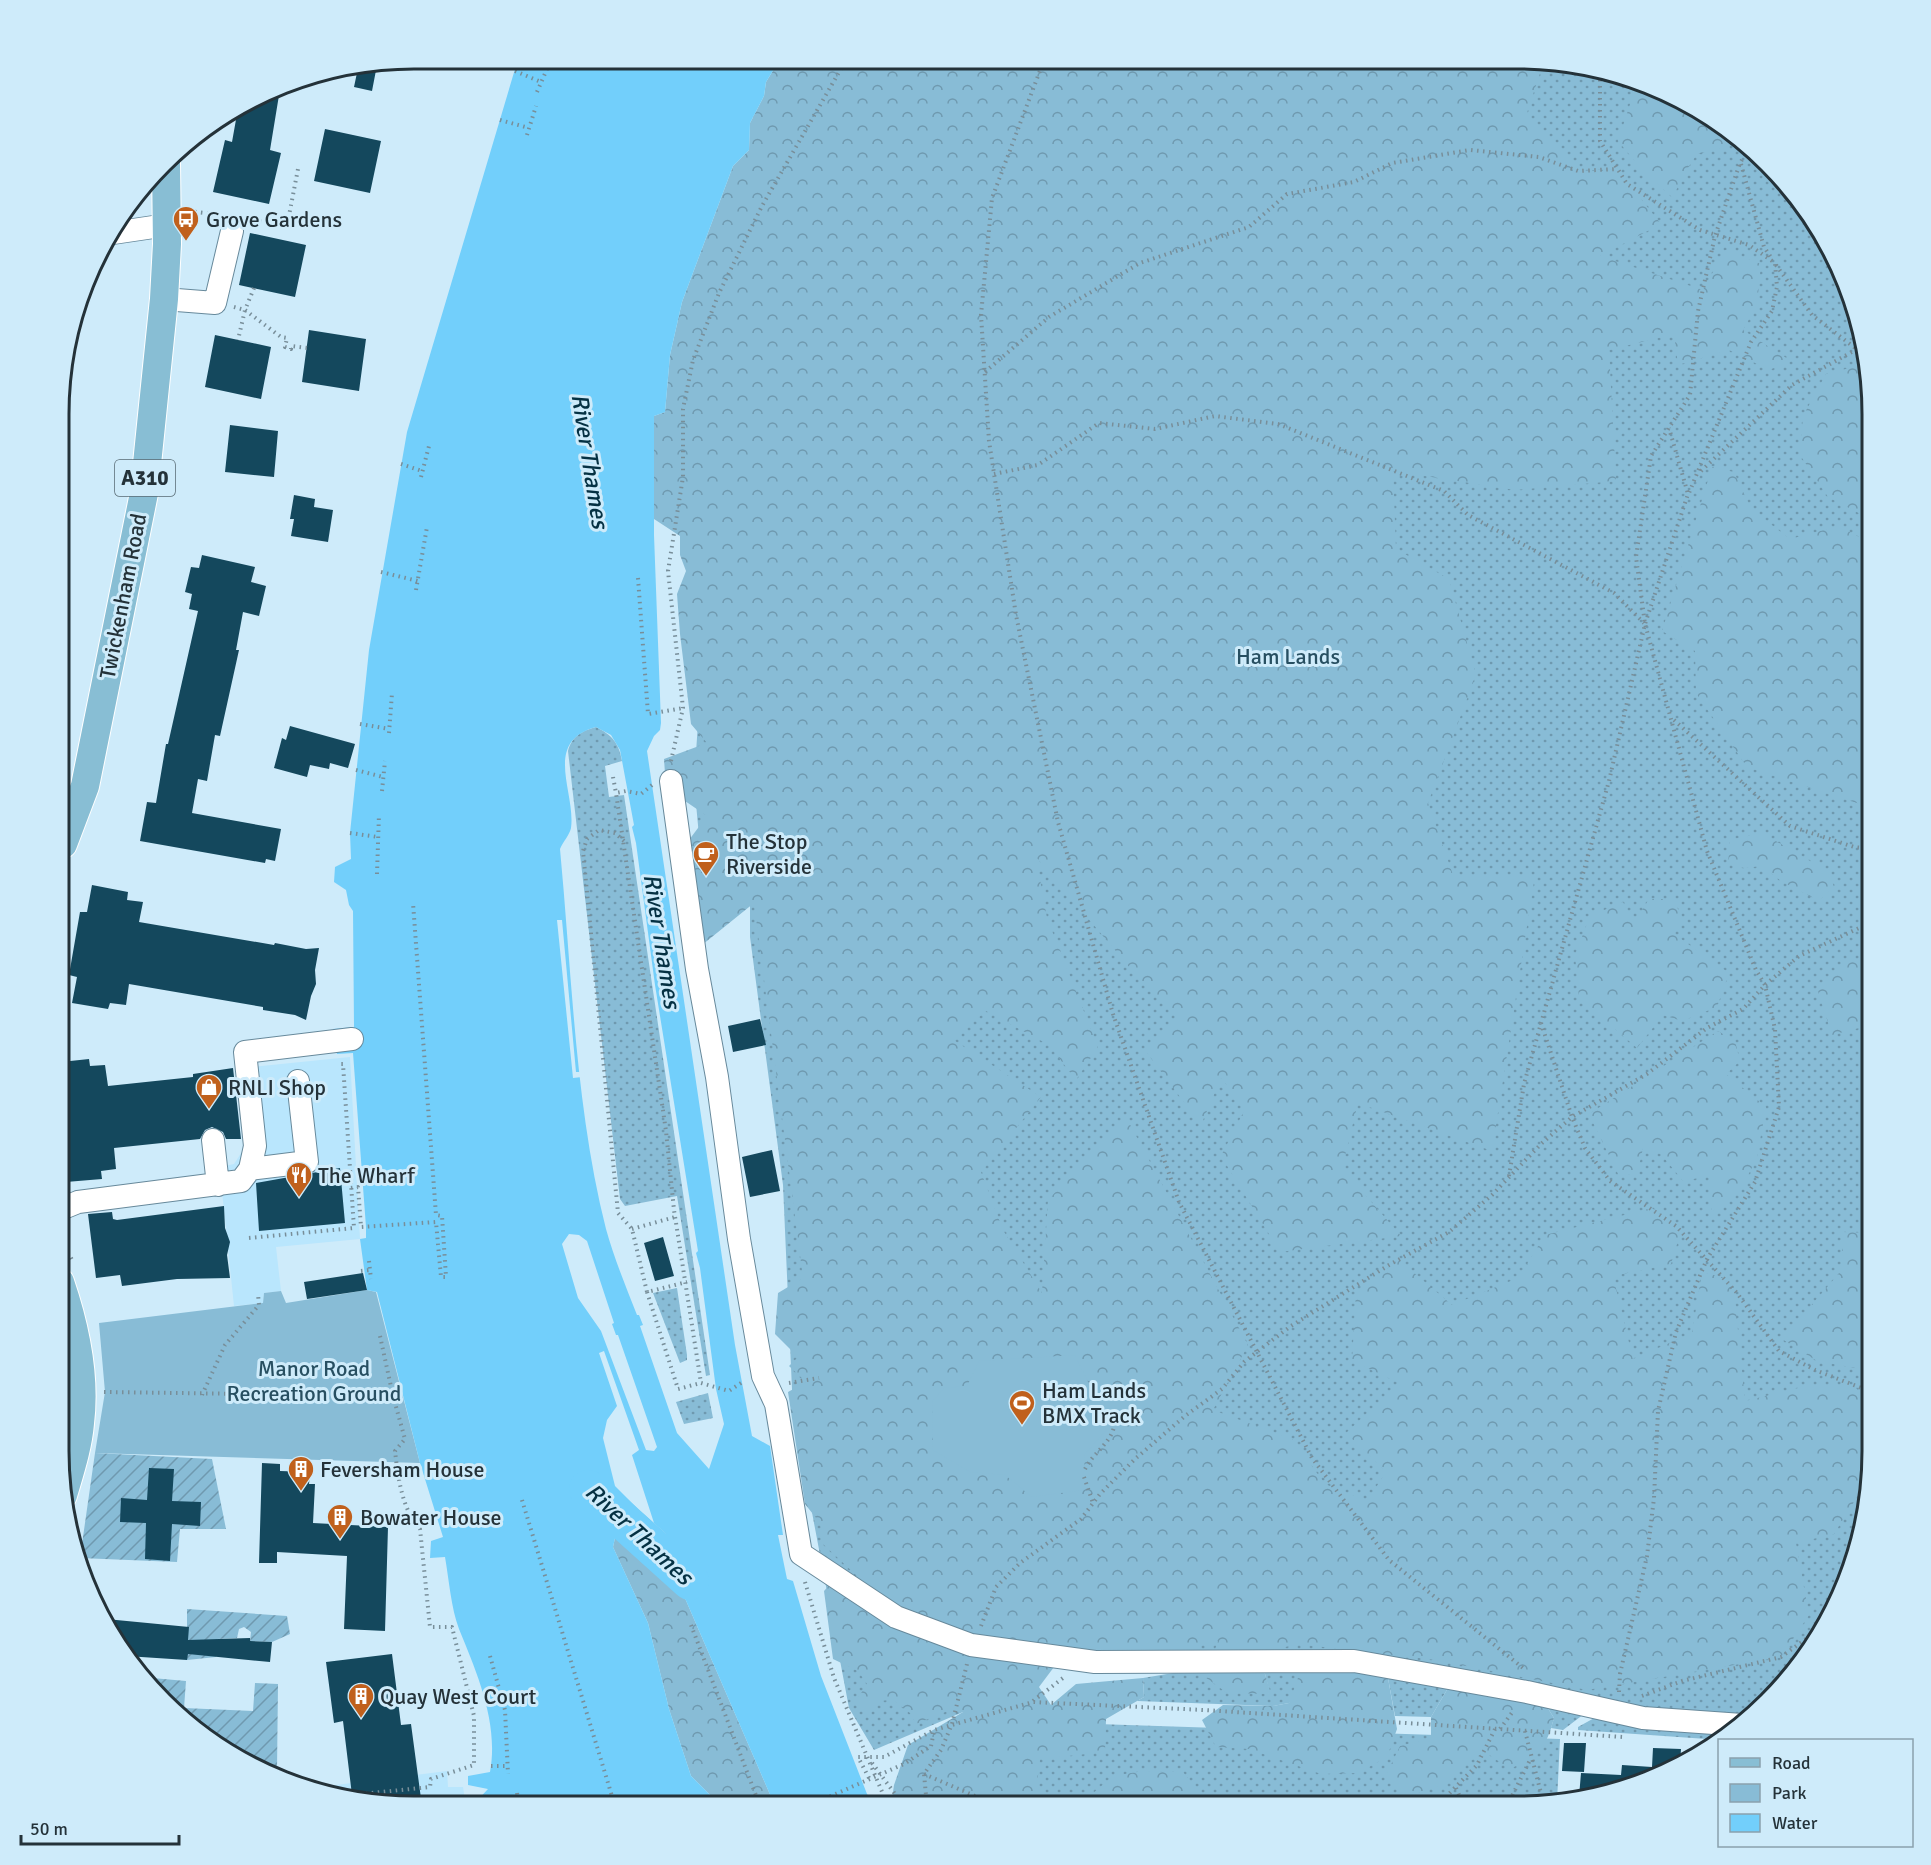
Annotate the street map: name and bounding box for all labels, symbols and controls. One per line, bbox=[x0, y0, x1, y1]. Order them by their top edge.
bus stop icon: Grove Gardens bbox=[171, 204, 201, 242]
place label: Grove Gardens bbox=[206, 206, 342, 233]
water label: River Thames bbox=[565, 391, 616, 533]
road number: A310 bbox=[115, 460, 175, 496]
street label: Twickenham Road bbox=[94, 511, 152, 681]
park label: Ham Lands bbox=[1236, 643, 1340, 670]
place label: The Stop Riverside bbox=[726, 828, 812, 880]
cafe icon: The Stop Riverside bbox=[691, 839, 721, 877]
water label: River Thames bbox=[637, 871, 688, 1013]
shop icon: RNLI Shop bbox=[194, 1072, 224, 1110]
place label: RNLI Shop bbox=[228, 1074, 326, 1101]
restaurant icon: The Wharf bbox=[284, 1160, 314, 1198]
place label: The Wharf bbox=[318, 1162, 416, 1189]
park label: Manor Road Recreation Ground bbox=[227, 1355, 401, 1407]
place label: Ham Lands BMX Track bbox=[1042, 1377, 1146, 1429]
sports icon: Ham Lands BMX Track bbox=[1007, 1388, 1037, 1426]
building icon: Feversham House bbox=[286, 1454, 316, 1492]
place label: Feversham House bbox=[320, 1456, 485, 1483]
water label: River Thames bbox=[579, 1477, 701, 1593]
building icon: Bowater House bbox=[325, 1502, 355, 1540]
place label: Bowater House bbox=[360, 1504, 502, 1531]
building icon: Quay West Court bbox=[346, 1681, 376, 1719]
place label: Quay West Court bbox=[380, 1683, 537, 1710]
legend bbox=[1718, 1739, 1913, 1847]
text: Road bbox=[1772, 1752, 1811, 1774]
text: Park bbox=[1772, 1782, 1807, 1804]
scale bar bbox=[21, 1808, 178, 1846]
text: Water bbox=[1772, 1812, 1818, 1834]
text: 50 m bbox=[30, 1818, 68, 1840]

